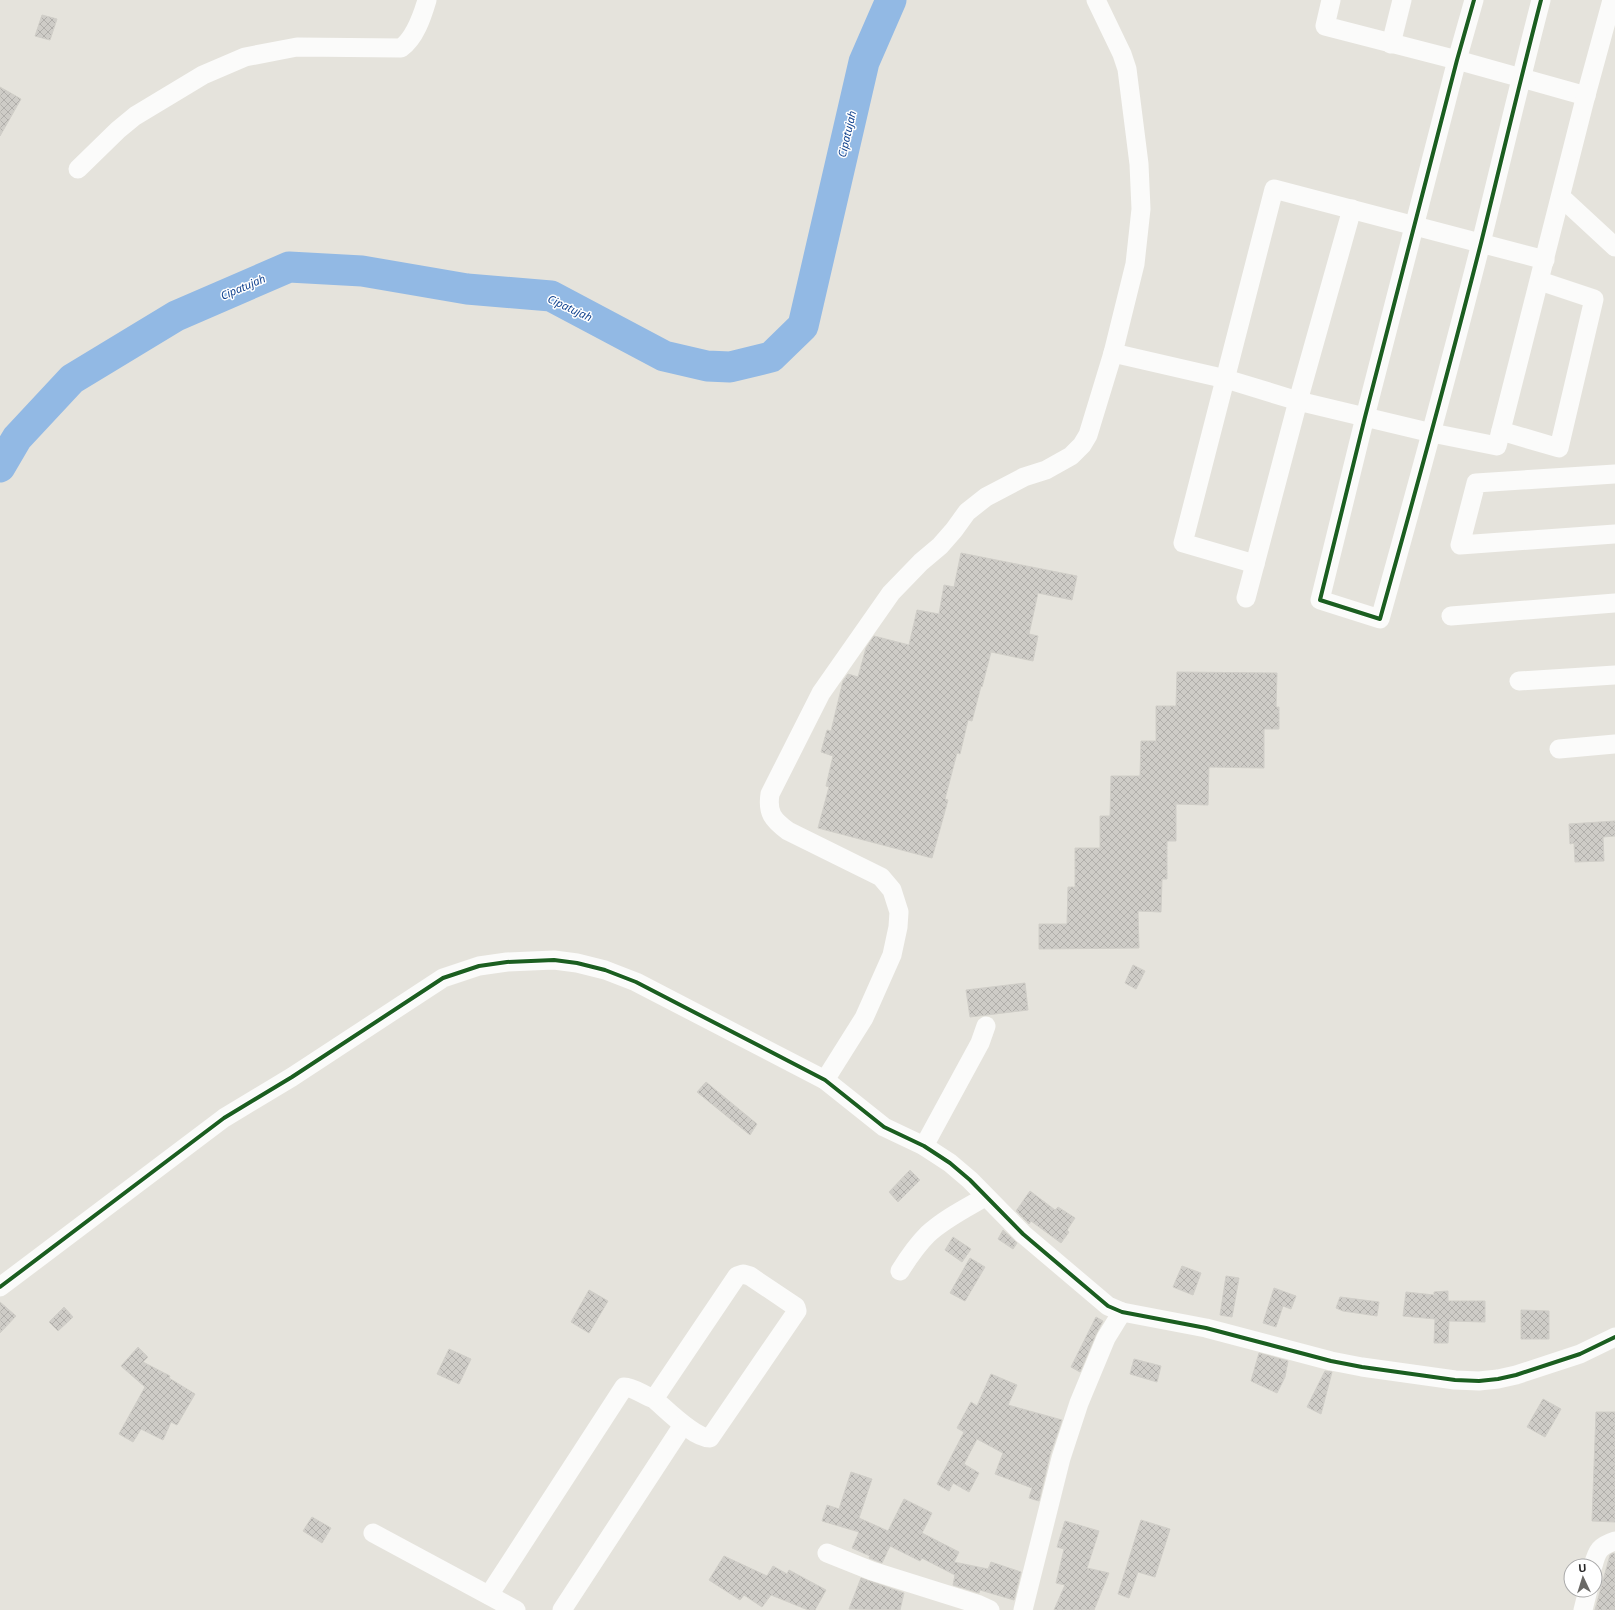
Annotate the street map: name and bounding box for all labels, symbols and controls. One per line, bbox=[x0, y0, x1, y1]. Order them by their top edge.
water label: Cipatujah bbox=[834, 109, 859, 159]
water label: Cipatujah bbox=[218, 270, 268, 303]
water label: Cipatujah bbox=[546, 291, 595, 324]
north arrow bbox=[1563, 1558, 1603, 1598]
text: U bbox=[1578, 1560, 1587, 1575]

